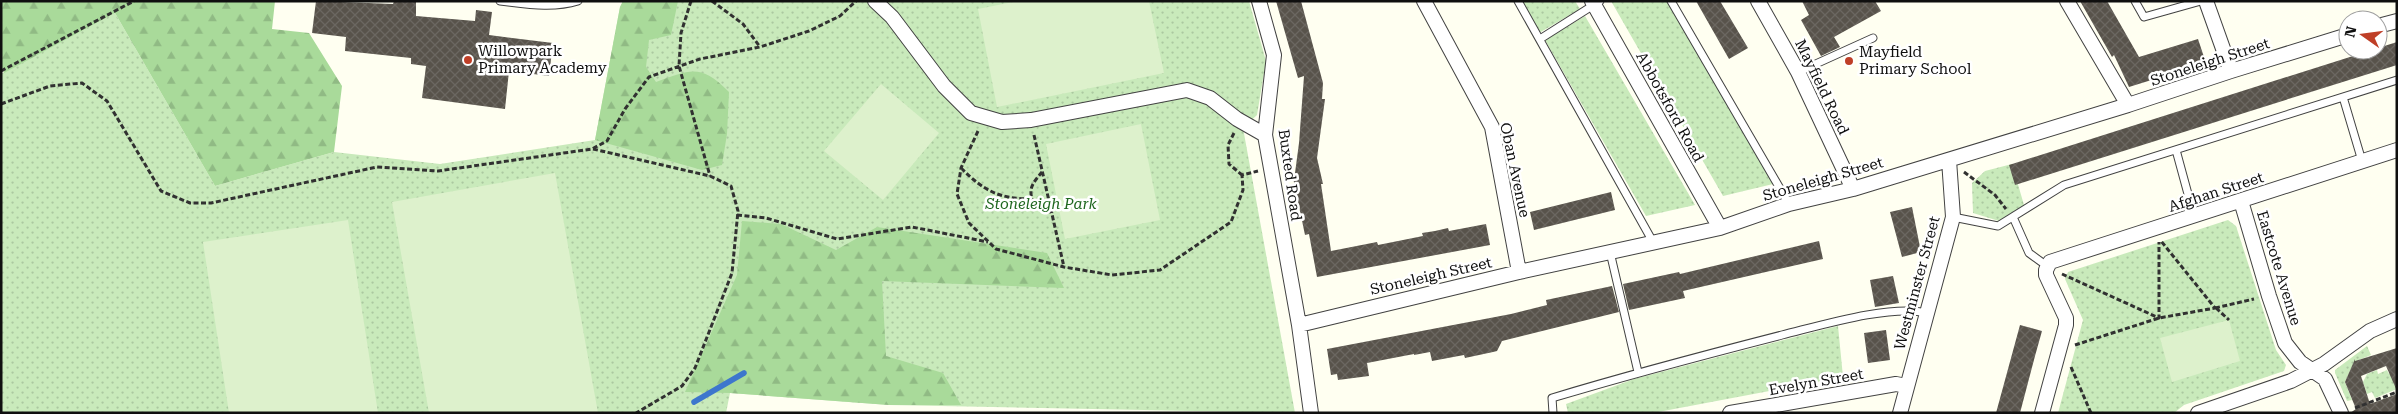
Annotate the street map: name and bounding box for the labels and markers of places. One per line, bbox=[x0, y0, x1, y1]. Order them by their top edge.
place label: Willowpark Primary Academy bbox=[478, 42, 607, 77]
place label: Mayfield Primary School bbox=[1859, 43, 1972, 78]
marker: Willowpark Primary Academy bbox=[462, 54, 474, 66]
marker: Mayfield Primary School bbox=[1843, 55, 1855, 67]

